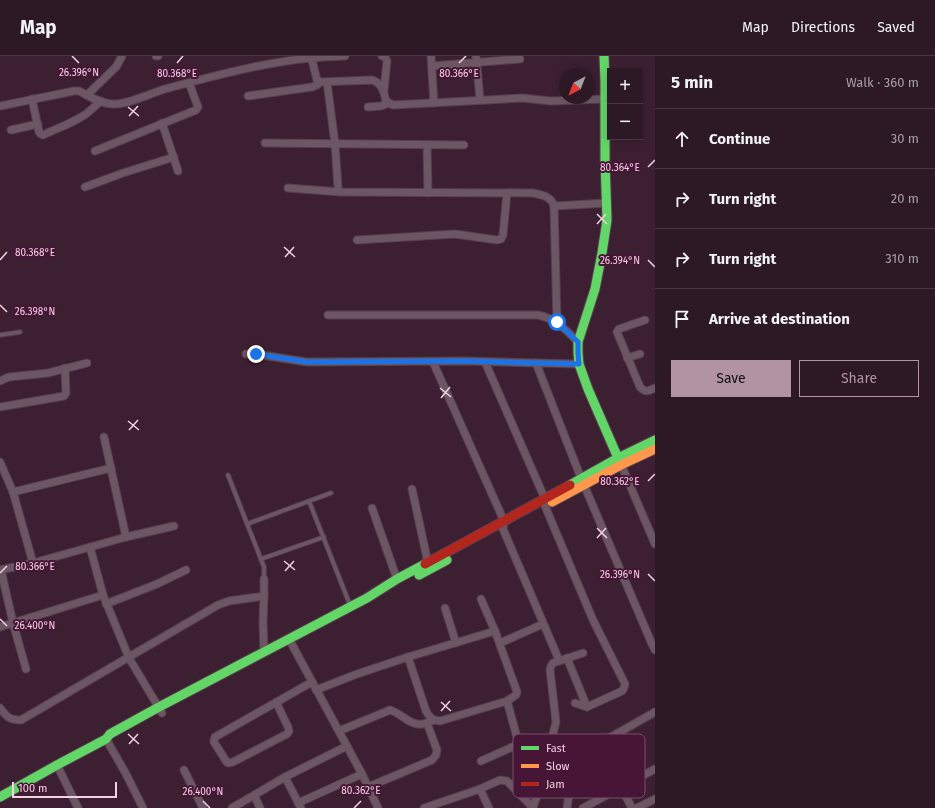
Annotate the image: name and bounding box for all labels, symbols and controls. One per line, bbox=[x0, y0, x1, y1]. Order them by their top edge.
text: Map bbox=[20, 16, 57, 39]
text: Map bbox=[742, 19, 769, 36]
text: Directions bbox=[791, 19, 855, 36]
text: Saved bbox=[877, 19, 915, 36]
text: 26.396°N bbox=[59, 67, 99, 79]
text: 80.368°E bbox=[157, 68, 197, 80]
text: 80.366°E bbox=[439, 68, 479, 80]
north arrow bbox=[559, 68, 595, 104]
map controls bbox=[607, 68, 643, 140]
button: + bbox=[607, 68, 643, 104]
text: 5 min bbox=[671, 72, 713, 93]
text: Walk · 360 m bbox=[846, 75, 919, 90]
button: − bbox=[607, 104, 643, 140]
icon: ahead bbox=[671, 128, 693, 150]
text: Continue bbox=[709, 130, 770, 148]
text: 30 m bbox=[891, 131, 919, 146]
text: 80.364°E bbox=[600, 162, 640, 174]
icon: right bbox=[671, 188, 693, 210]
text: Turn right bbox=[709, 190, 776, 208]
text: 20 m bbox=[891, 191, 919, 206]
text: 80.368°E bbox=[15, 247, 55, 259]
icon: right bbox=[671, 248, 693, 270]
text: Turn right bbox=[709, 250, 776, 268]
text: 310 m bbox=[885, 251, 919, 266]
text: 26.394°N bbox=[600, 255, 640, 267]
text: 26.398°N bbox=[15, 306, 55, 318]
icon: arrive bbox=[671, 308, 693, 330]
text: Arrive at destination bbox=[709, 310, 850, 328]
route start bbox=[548, 313, 566, 331]
route end bbox=[247, 345, 265, 363]
button: Save bbox=[671, 360, 791, 397]
button: Share bbox=[799, 360, 919, 397]
text: 80.362°E bbox=[600, 476, 640, 488]
text: 80.366°E bbox=[15, 561, 55, 573]
text: 26.396°N bbox=[600, 569, 640, 581]
text: 26.400°N bbox=[15, 620, 55, 632]
legend bbox=[513, 734, 645, 798]
text: Fast bbox=[546, 742, 566, 755]
text: Slow bbox=[546, 760, 570, 773]
text: Jam bbox=[546, 778, 565, 791]
scale bar bbox=[12, 780, 117, 799]
text: 100 m bbox=[18, 782, 47, 795]
text: 80.362°E bbox=[341, 785, 381, 797]
text: 26.400°N bbox=[183, 786, 223, 798]

